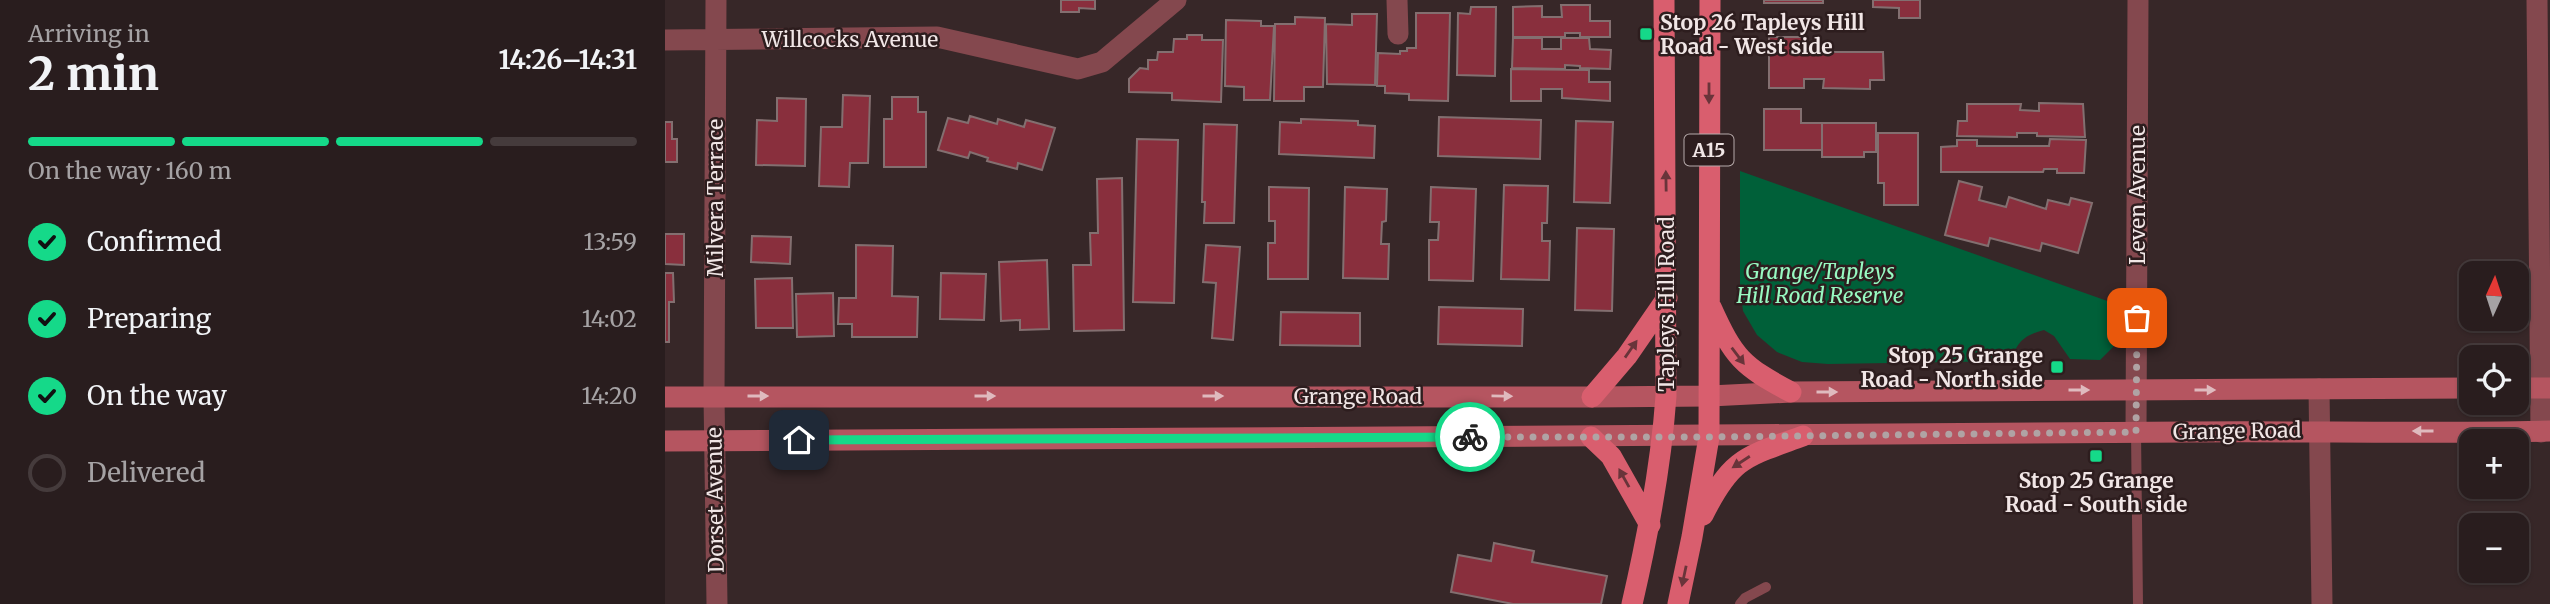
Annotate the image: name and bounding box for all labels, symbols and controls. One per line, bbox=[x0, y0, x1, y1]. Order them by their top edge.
place label: Stop 26 Tapleys Hill Road - West side bbox=[1660, 9, 1865, 60]
text: Arriving in bbox=[28, 19, 150, 48]
street label: Willcocks Avenue bbox=[761, 26, 938, 53]
marker: Stop 26 Tapleys Hill Road - West side bbox=[1638, 26, 1654, 42]
text: 14:26–14:31 bbox=[499, 43, 637, 76]
text: 2 min bbox=[28, 45, 159, 103]
one-way arrow bbox=[1703, 82, 1715, 104]
street label: Milvera Terrace bbox=[702, 119, 729, 277]
street label: Leven Avenue bbox=[2124, 125, 2151, 265]
road number: A15 bbox=[1685, 134, 1733, 166]
text: On the way · 160 m bbox=[28, 156, 232, 185]
one-way arrow bbox=[1660, 169, 1672, 191]
street label: Tapleys Hill Road bbox=[1653, 216, 1680, 392]
icon: check bbox=[28, 223, 66, 261]
text: Confirmed bbox=[87, 225, 222, 258]
text: 13:59 bbox=[584, 227, 637, 256]
park label: Grange/Tapleys Hill Road Reserve bbox=[1735, 258, 1904, 309]
north arrow bbox=[2459, 261, 2529, 331]
map controls bbox=[2459, 261, 2529, 583]
pin bbox=[2107, 288, 2167, 348]
icon: bag bbox=[2118, 299, 2156, 337]
icon: check bbox=[28, 300, 66, 338]
text: Preparing bbox=[87, 302, 211, 335]
text: 14:02 bbox=[582, 304, 637, 333]
one-way arrow bbox=[1625, 339, 1638, 359]
place label: Stop 25 Grange Road - North side bbox=[1860, 342, 2043, 393]
button: locate bbox=[2459, 345, 2529, 415]
one-way arrow bbox=[1731, 347, 1745, 365]
marker: Stop 25 Grange Road - North side bbox=[2049, 359, 2065, 375]
icon: check bbox=[28, 377, 66, 415]
text: On the way bbox=[87, 379, 227, 412]
text: 14:20 bbox=[582, 381, 637, 410]
street label: Grange Road bbox=[1294, 383, 1423, 410]
one-way arrow bbox=[2069, 384, 2091, 396]
one-way arrow bbox=[2194, 384, 2216, 396]
one-way arrow bbox=[1817, 386, 1839, 398]
one-way arrow bbox=[747, 390, 769, 402]
one-way arrow bbox=[974, 390, 996, 402]
one-way arrow bbox=[1202, 390, 1224, 402]
one-way arrow bbox=[1492, 391, 1514, 402]
courier bbox=[1435, 402, 1505, 472]
pin bbox=[769, 410, 829, 470]
street label: Grange Road bbox=[2173, 416, 2302, 446]
icon: bike bbox=[1451, 418, 1489, 456]
icon: home bbox=[780, 421, 818, 459]
one-way arrow bbox=[2412, 425, 2434, 437]
street label: Dorset Avenue bbox=[700, 427, 730, 573]
button: + bbox=[2459, 429, 2529, 499]
marker: Stop 25 Grange Road - South side bbox=[2088, 448, 2104, 464]
one-way arrow bbox=[1731, 455, 1750, 468]
text: Delivered bbox=[87, 456, 206, 489]
place label: Stop 25 Grange Road - South side bbox=[2005, 467, 2187, 518]
one-way arrow bbox=[1618, 469, 1630, 488]
button: − bbox=[2459, 513, 2529, 583]
one-way arrow bbox=[1678, 565, 1689, 587]

